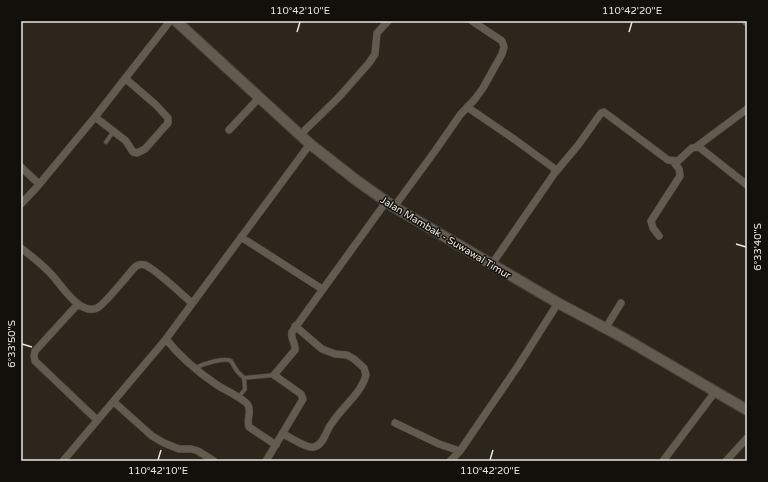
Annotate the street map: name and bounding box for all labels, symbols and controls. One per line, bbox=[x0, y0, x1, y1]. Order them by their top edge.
text: 110°42'10"E bbox=[270, 5, 330, 17]
text: 110°42'20"E bbox=[602, 5, 662, 17]
street label: Jalan Mambak - Suwawal Timur bbox=[378, 194, 513, 282]
text: 6°33'40"S bbox=[752, 223, 764, 271]
text: 6°33'50"S bbox=[6, 320, 18, 368]
text: 110°42'10"E bbox=[128, 465, 188, 477]
text: 110°42'20"E bbox=[460, 465, 520, 477]

